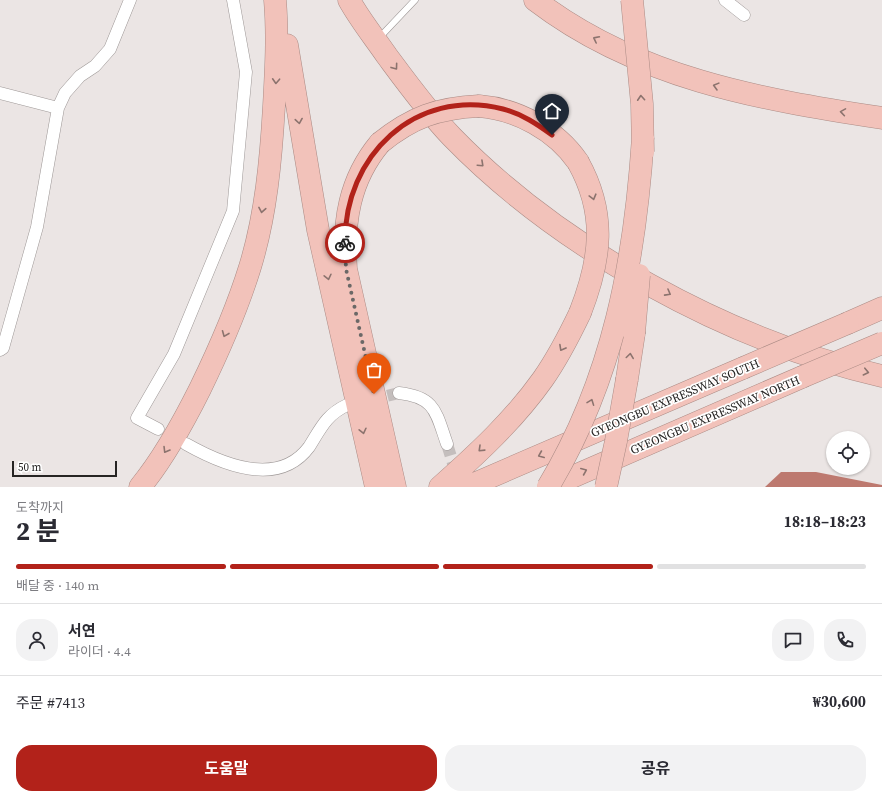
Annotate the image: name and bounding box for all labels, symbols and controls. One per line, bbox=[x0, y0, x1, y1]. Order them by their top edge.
one-way arrow bbox=[592, 36, 600, 44]
one-way arrow bbox=[390, 62, 397, 69]
one-way arrow bbox=[271, 78, 280, 84]
one-way arrow bbox=[713, 83, 719, 91]
pin bbox=[535, 94, 569, 135]
one-way arrow bbox=[637, 95, 646, 102]
icon: home bbox=[541, 100, 563, 122]
one-way arrow bbox=[840, 109, 847, 117]
one-way arrow bbox=[294, 118, 303, 124]
one-way arrow bbox=[476, 159, 484, 167]
one-way arrow bbox=[588, 194, 597, 201]
one-way arrow bbox=[259, 207, 267, 213]
courier bbox=[325, 223, 365, 263]
icon: bike bbox=[334, 232, 356, 254]
one-way arrow bbox=[324, 273, 332, 280]
one-way arrow bbox=[664, 289, 671, 296]
one-way arrow bbox=[221, 331, 229, 338]
one-way arrow bbox=[559, 344, 567, 351]
pin bbox=[357, 353, 391, 394]
one-way arrow bbox=[625, 353, 634, 359]
street label: GYEONGBU EXPRESSWAY SOUTH bbox=[588, 355, 762, 441]
icon: bag bbox=[363, 359, 385, 381]
one-way arrow bbox=[862, 367, 869, 376]
street label: GYEONGBU EXPRESSWAY NORTH bbox=[628, 372, 802, 458]
one-way arrow bbox=[586, 399, 594, 406]
one-way arrow bbox=[359, 428, 367, 434]
map controls bbox=[826, 431, 870, 475]
button: locate bbox=[826, 431, 870, 475]
one-way arrow bbox=[478, 444, 486, 452]
one-way arrow bbox=[163, 446, 171, 453]
one-way arrow bbox=[537, 451, 544, 459]
scale bar bbox=[12, 459, 117, 478]
text: 50 m bbox=[18, 460, 41, 475]
one-way arrow bbox=[581, 468, 588, 476]
text: 도착까지 bbox=[16, 499, 64, 516]
text: 18:18–18:23 bbox=[784, 511, 866, 532]
text: 2 분 bbox=[16, 513, 60, 549]
text: 배달 중 · 140 m bbox=[16, 577, 99, 594]
button: person bbox=[16, 619, 58, 661]
button: chat bbox=[772, 619, 814, 661]
button: phone bbox=[824, 619, 866, 661]
text: 서연 bbox=[68, 620, 96, 641]
text: 라이더 · 4.4 bbox=[68, 643, 131, 660]
text: ₩30,600 bbox=[813, 691, 866, 712]
text: 주문 #7413 bbox=[16, 692, 85, 713]
button: 도움말 bbox=[16, 745, 437, 791]
button: 공유 bbox=[445, 745, 866, 791]

